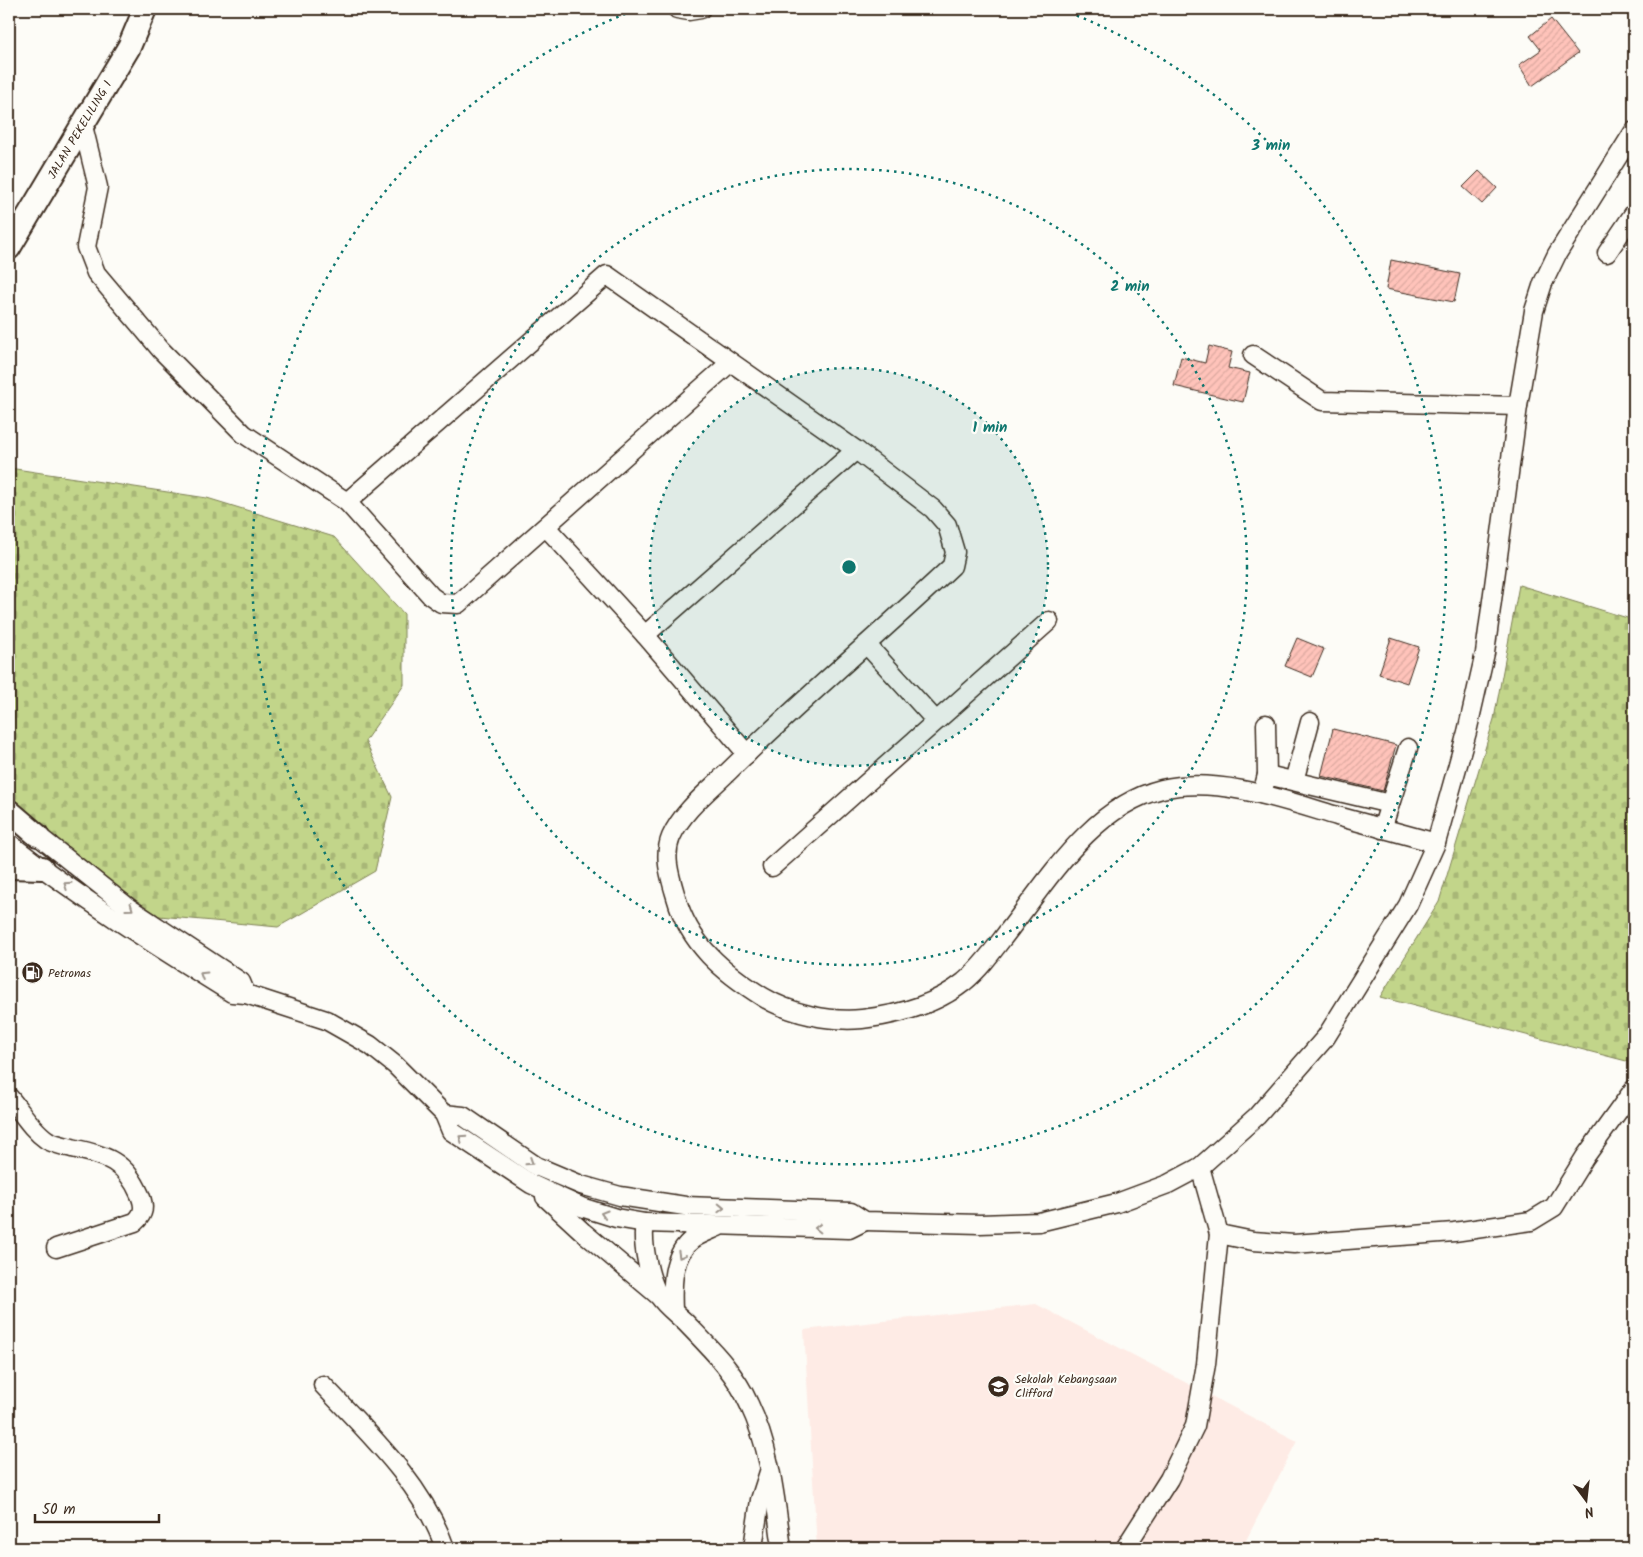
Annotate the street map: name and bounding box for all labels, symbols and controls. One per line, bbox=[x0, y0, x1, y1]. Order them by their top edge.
street label: JALAN PEKELILING 1 bbox=[43, 77, 117, 183]
text: 3 min bbox=[1251, 134, 1290, 158]
text: 2 min bbox=[1110, 275, 1150, 299]
text: 1 min bbox=[973, 416, 1007, 440]
centre of rings bbox=[840, 558, 858, 576]
one-way arrow bbox=[63, 882, 72, 892]
one-way arrow bbox=[124, 902, 134, 911]
fuel station icon: Petronas bbox=[20, 961, 44, 985]
place label: Petronas bbox=[48, 964, 91, 983]
one-way arrow bbox=[199, 971, 208, 981]
one-way arrow bbox=[458, 1135, 467, 1144]
one-way arrow bbox=[525, 1156, 534, 1165]
one-way arrow bbox=[717, 1202, 725, 1213]
one-way arrow bbox=[601, 1210, 609, 1220]
one-way arrow bbox=[814, 1223, 822, 1234]
one-way arrow bbox=[677, 1250, 687, 1259]
place label: Sekolah Kebangsaan Clifford bbox=[1015, 1370, 1117, 1403]
school or university icon: Sekolah Kebangsaan Clifford bbox=[987, 1374, 1011, 1398]
north arrow bbox=[1560, 1474, 1610, 1524]
scale bar bbox=[35, 1492, 159, 1524]
text: 50 m bbox=[42, 1498, 76, 1522]
text: N bbox=[1582, 1500, 1596, 1523]

